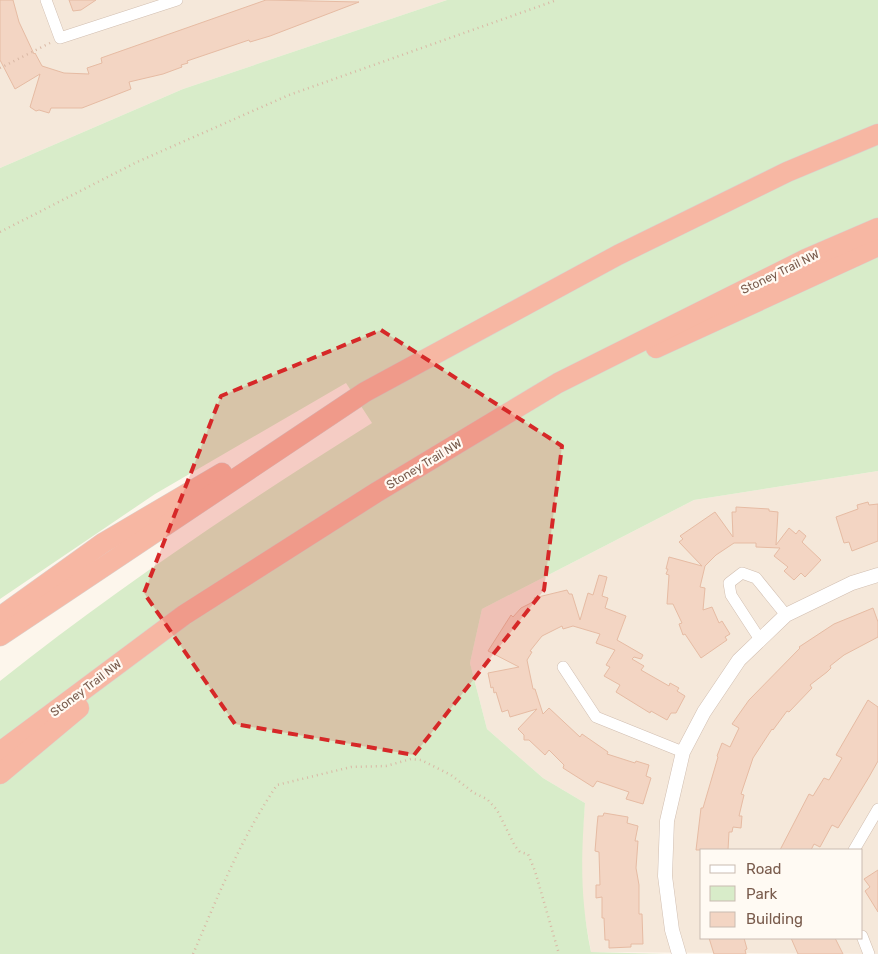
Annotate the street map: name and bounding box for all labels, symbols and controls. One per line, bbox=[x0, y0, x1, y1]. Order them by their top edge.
street label: Stoney Trail NW bbox=[738, 247, 822, 297]
street label: Stoney Trail NW bbox=[384, 436, 465, 492]
street label: Stoney Trail NW bbox=[48, 656, 125, 719]
legend bbox=[700, 849, 863, 939]
text: Road bbox=[746, 860, 782, 878]
text: Park bbox=[746, 885, 777, 903]
text: Building bbox=[746, 910, 803, 928]

